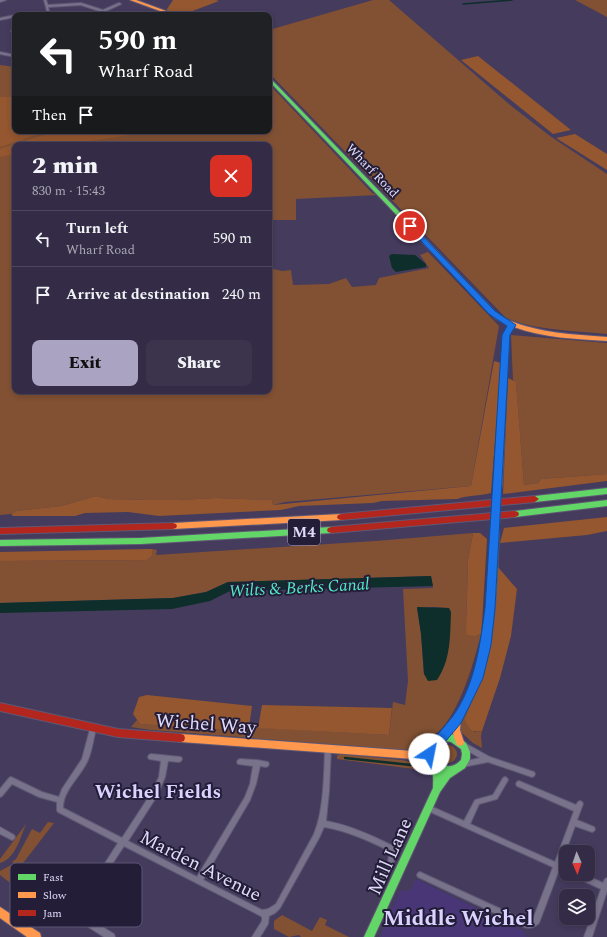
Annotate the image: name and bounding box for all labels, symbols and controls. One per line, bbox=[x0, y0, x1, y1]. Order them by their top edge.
text: 590 m bbox=[98, 19, 177, 62]
icon: left bbox=[32, 28, 84, 80]
text: Wharf Road bbox=[98, 58, 193, 85]
text: Then bbox=[32, 104, 67, 127]
icon: arrive bbox=[75, 104, 97, 126]
street label: Wharf Road bbox=[341, 139, 403, 202]
text: 2 min bbox=[32, 148, 98, 184]
button: close bbox=[210, 155, 252, 197]
text: 830 m · 15:43 bbox=[32, 181, 105, 201]
pin bbox=[393, 209, 427, 243]
icon: arrive bbox=[399, 215, 421, 237]
text: Turn left bbox=[66, 217, 128, 240]
text: 590 m bbox=[213, 227, 252, 250]
icon: left bbox=[32, 228, 54, 250]
text: Wharf Road bbox=[66, 240, 135, 260]
text: Arrive at destination bbox=[66, 283, 210, 306]
text: 240 m bbox=[222, 283, 261, 306]
icon: arrive bbox=[32, 284, 54, 306]
button: Exit bbox=[32, 340, 138, 386]
button: Share bbox=[146, 340, 252, 386]
road number: M4 bbox=[288, 519, 320, 545]
water label: Wilts & Berks Canal bbox=[228, 571, 371, 605]
street label: Wichel Way bbox=[155, 707, 258, 743]
position arrow bbox=[408, 733, 450, 775]
district label: Wichel Fields bbox=[95, 777, 221, 807]
street label: Mill Lane bbox=[361, 813, 420, 900]
street label: Marden Avenue bbox=[134, 823, 266, 910]
north arrow bbox=[559, 845, 595, 881]
map controls bbox=[559, 845, 595, 925]
legend bbox=[10, 863, 142, 927]
text: Fast bbox=[43, 869, 64, 886]
text: Slow bbox=[43, 887, 67, 904]
button: layers bbox=[559, 889, 595, 925]
district label: Middle Wichel bbox=[383, 902, 533, 935]
text: Jam bbox=[43, 905, 62, 922]

